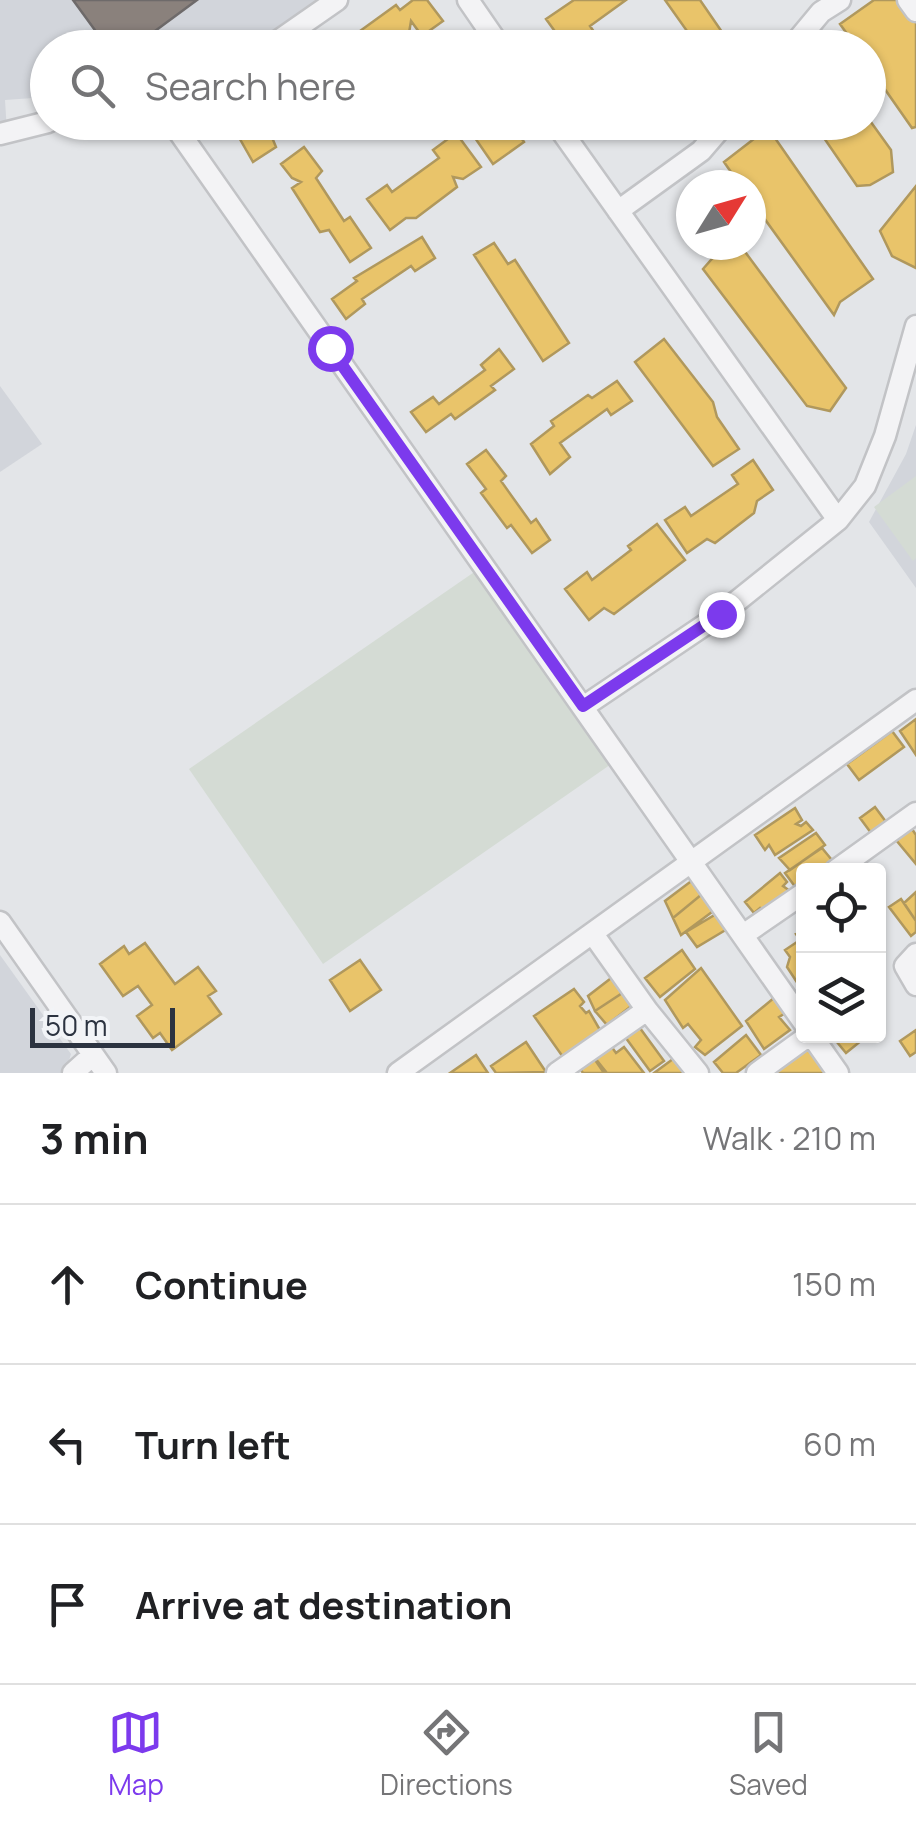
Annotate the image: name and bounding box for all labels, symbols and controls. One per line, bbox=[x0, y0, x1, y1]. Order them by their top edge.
search box bbox=[30, 30, 886, 140]
icon: search bbox=[65, 58, 120, 113]
text: Search here bbox=[145, 59, 356, 111]
north arrow bbox=[676, 170, 766, 260]
route start bbox=[308, 326, 354, 372]
route end bbox=[699, 592, 745, 638]
map controls bbox=[796, 863, 886, 1043]
button: locate bbox=[796, 863, 886, 953]
button: layers bbox=[796, 953, 886, 1043]
scale bar bbox=[30, 1003, 175, 1048]
text: 50 m bbox=[45, 1006, 108, 1044]
text: 3 min bbox=[40, 1109, 149, 1167]
text: Walk · 210 m bbox=[703, 1116, 876, 1160]
icon: ahead bbox=[40, 1257, 95, 1312]
text: Continue bbox=[135, 1258, 308, 1310]
text: 150 m bbox=[792, 1262, 876, 1306]
icon: left bbox=[40, 1417, 95, 1472]
text: Turn left bbox=[135, 1418, 291, 1470]
text: 60 m bbox=[803, 1422, 876, 1466]
icon: arrive bbox=[40, 1577, 95, 1632]
text: Arrive at destination bbox=[135, 1578, 512, 1630]
tab: Map bbox=[108, 1705, 164, 1803]
tab: Directions bbox=[380, 1705, 513, 1803]
tab: Saved bbox=[729, 1705, 808, 1803]

